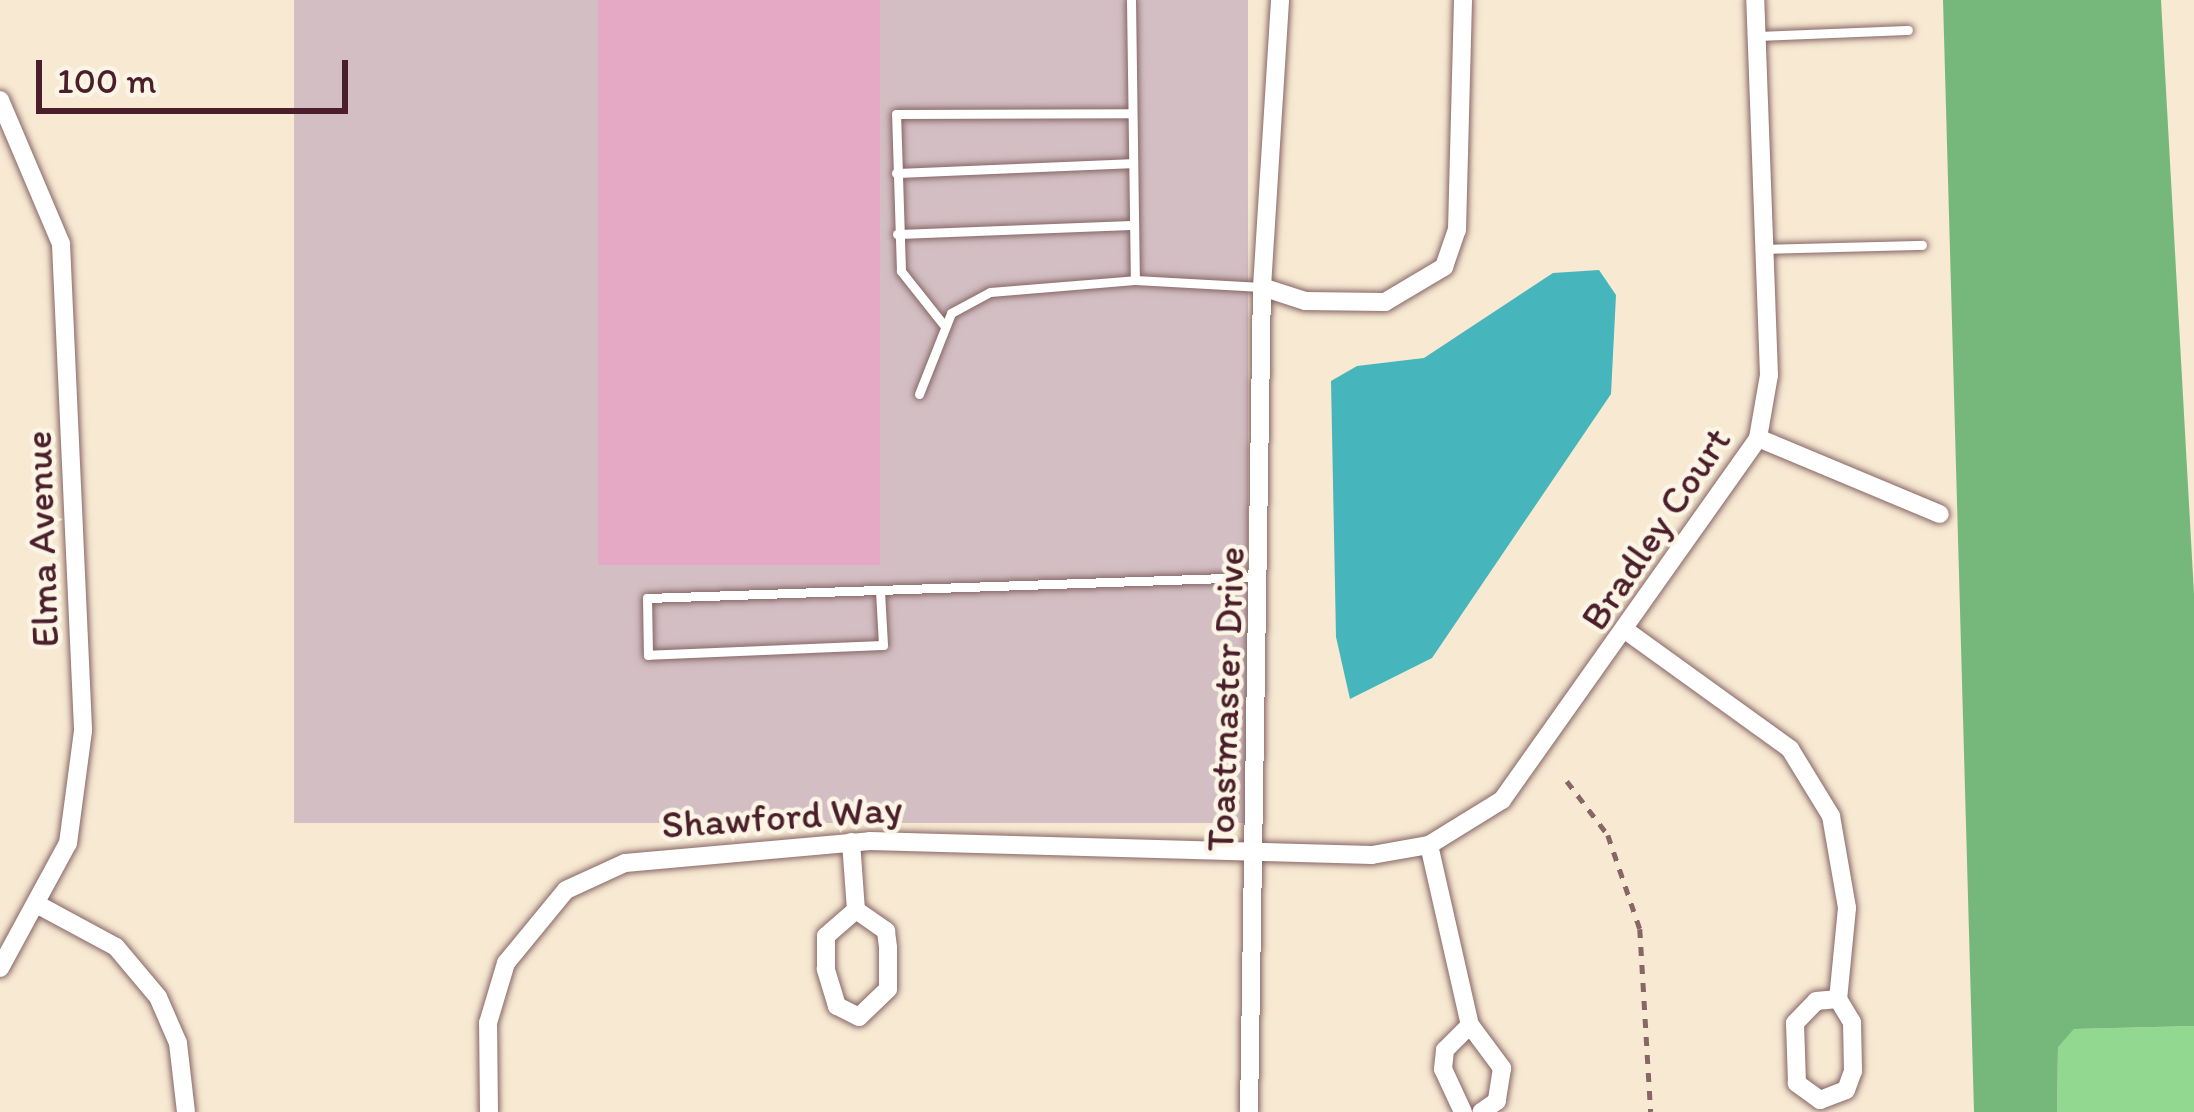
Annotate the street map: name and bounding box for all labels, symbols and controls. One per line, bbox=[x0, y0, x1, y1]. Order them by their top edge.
scale bar bbox=[42, 36, 354, 110]
text: 100 m bbox=[57, 59, 156, 102]
street label: Bradley Court bbox=[1571, 419, 1741, 639]
street label: Elma Avenue bbox=[15, 431, 69, 647]
street label: Toastmaster Drive bbox=[1197, 546, 1255, 852]
street label: Shawford Way bbox=[661, 785, 903, 849]

